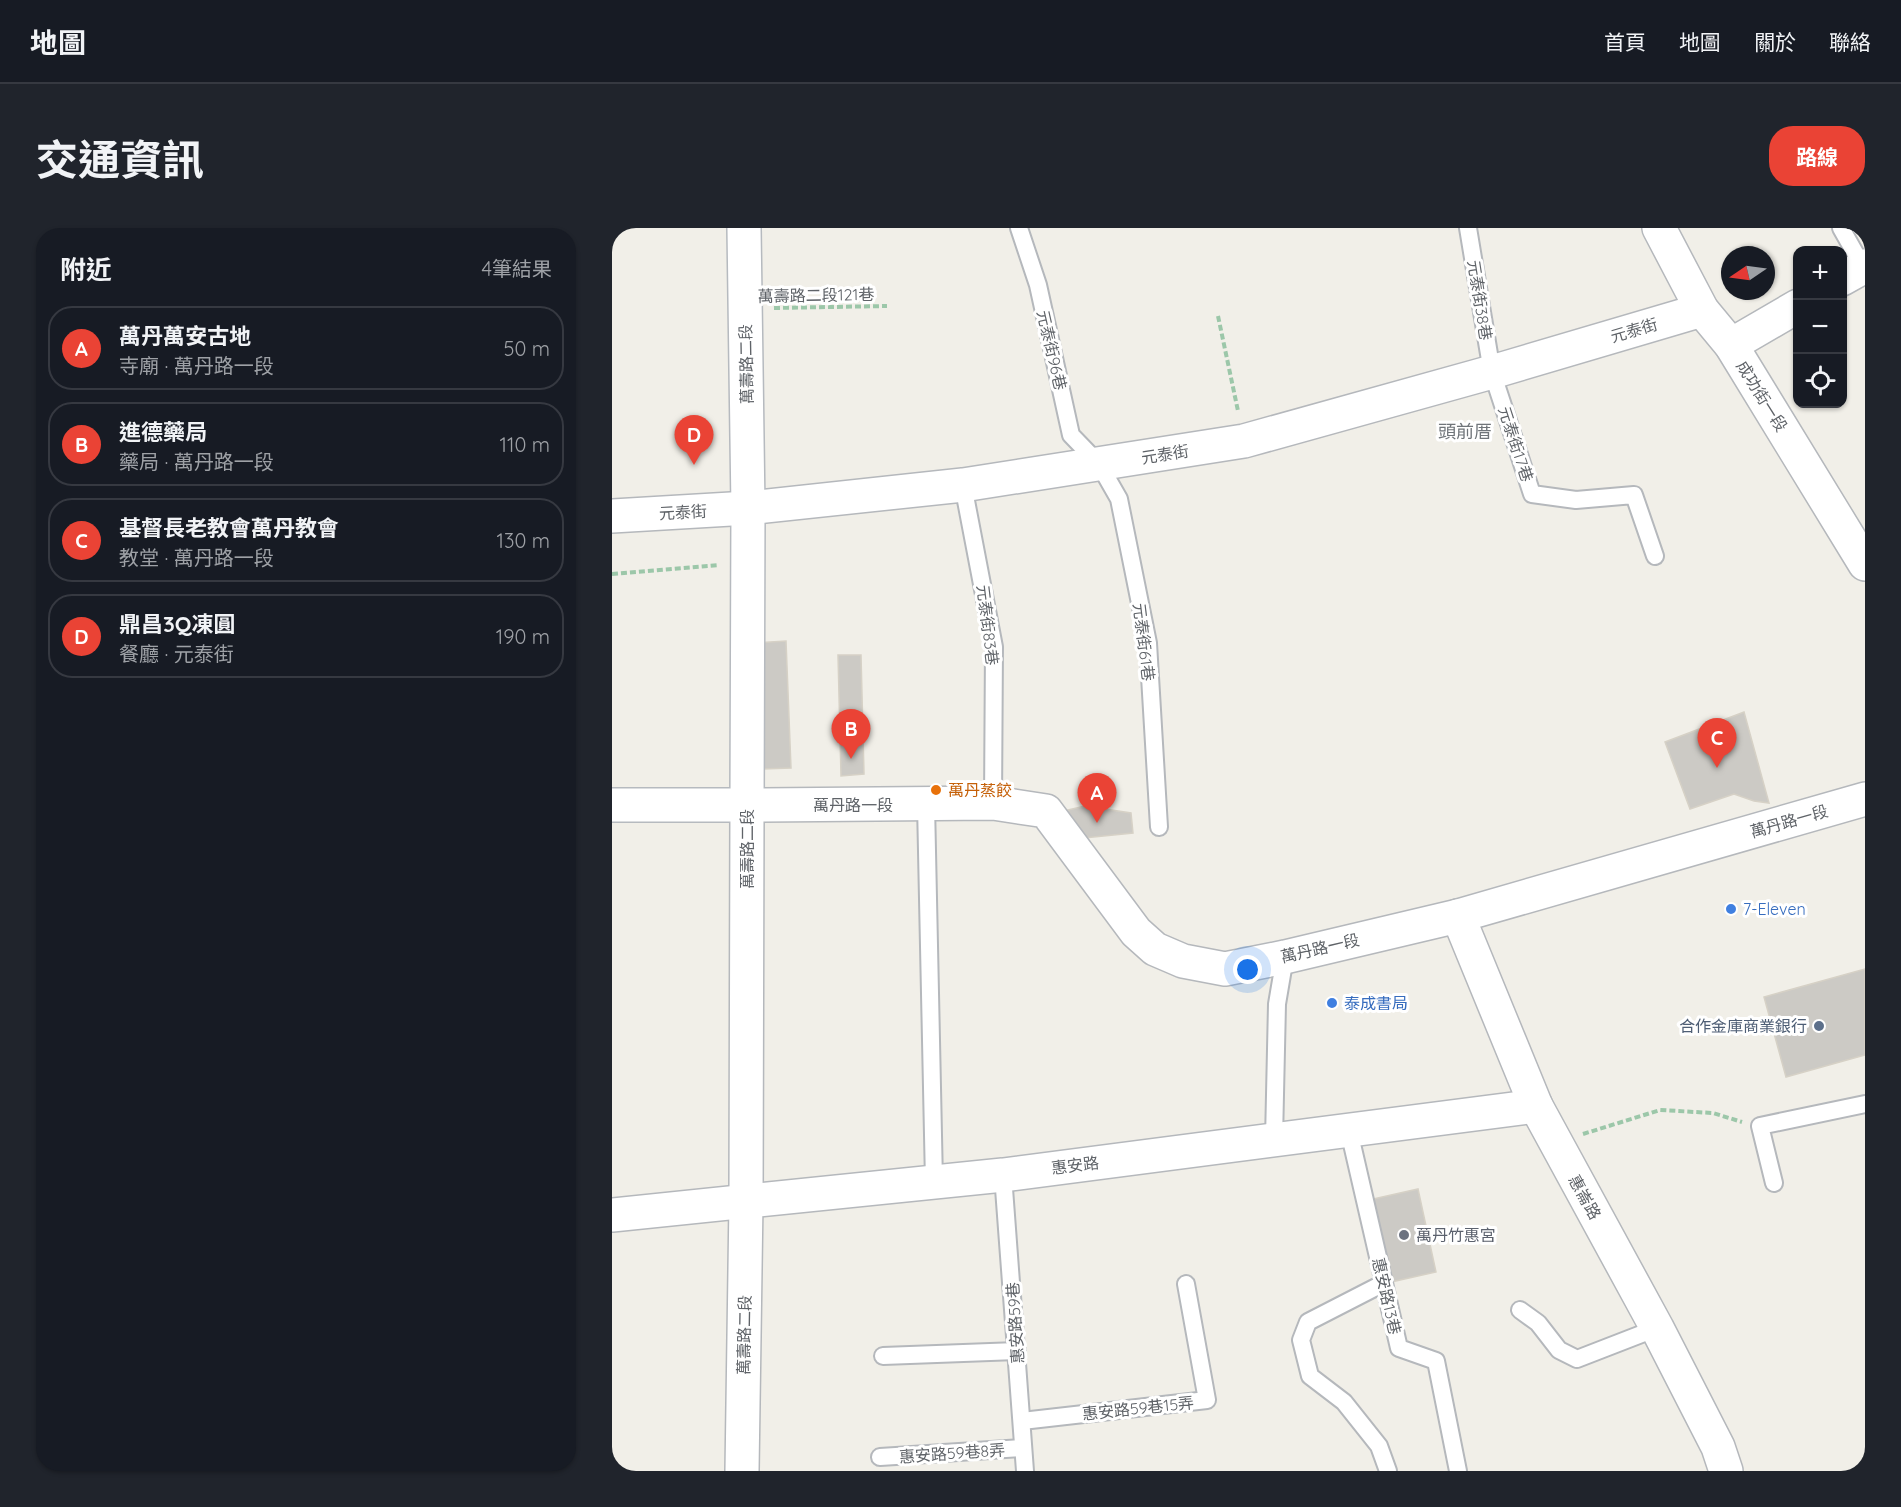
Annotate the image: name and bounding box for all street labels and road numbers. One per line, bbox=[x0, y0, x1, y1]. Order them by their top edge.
street label: 元泰街38巷 bbox=[1464, 258, 1496, 342]
street label: 萬壽路二段121巷 bbox=[757, 284, 875, 306]
street label: 元泰街96巷 bbox=[1033, 308, 1071, 392]
street label: 元泰街 bbox=[1608, 314, 1660, 346]
street label: 萬壽路二段 bbox=[735, 324, 757, 404]
street label: 成功街一段 bbox=[1732, 357, 1792, 435]
street label: 元泰街17巷 bbox=[1494, 404, 1538, 484]
street label: 元泰街 bbox=[1140, 440, 1190, 468]
street label: 元泰街 bbox=[659, 501, 707, 523]
street label: 元泰街83巷 bbox=[973, 584, 1003, 666]
street label: 元泰街61巷 bbox=[1129, 602, 1159, 682]
street label: 萬丹路一段 bbox=[813, 795, 893, 815]
street label: 萬丹路一段 bbox=[1748, 800, 1830, 842]
street label: 萬壽路二段 bbox=[737, 809, 757, 889]
street label: 萬丹路一段 bbox=[1279, 929, 1361, 967]
street label: 惠安路 bbox=[1050, 1152, 1100, 1178]
street label: 惠崙路 bbox=[1565, 1171, 1605, 1223]
street label: 惠安路13巷 bbox=[1368, 1256, 1406, 1336]
street label: 惠安路59巷 bbox=[1002, 1282, 1028, 1364]
street label: 萬壽路二段 bbox=[733, 1295, 755, 1375]
street label: 惠安路59巷15弄 bbox=[1081, 1392, 1195, 1424]
street label: 惠安路59巷8弄 bbox=[898, 1439, 1006, 1467]

